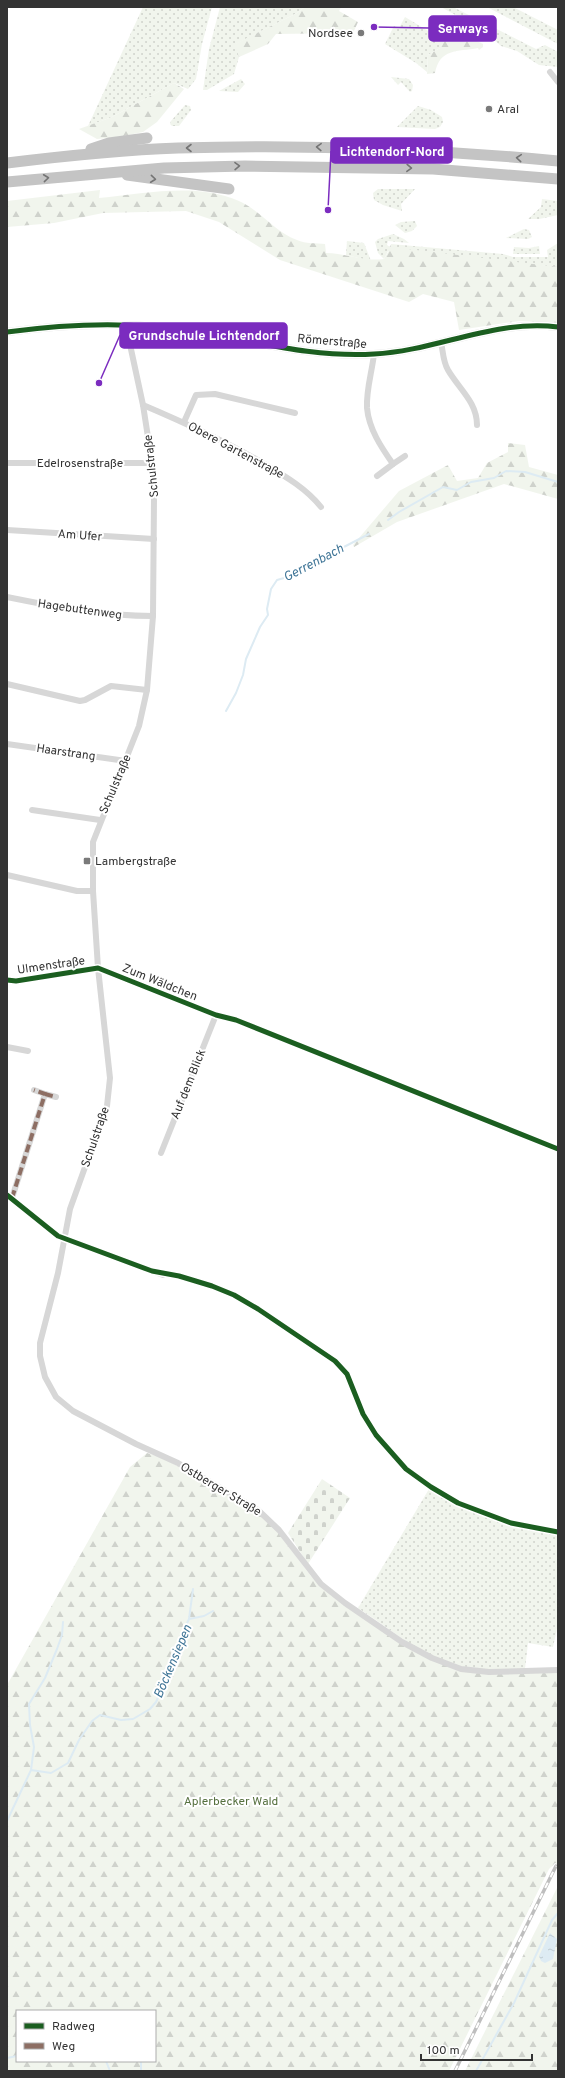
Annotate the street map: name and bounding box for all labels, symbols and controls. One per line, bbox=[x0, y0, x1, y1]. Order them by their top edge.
callout: Serways bbox=[429, 16, 496, 41]
text: Serways bbox=[438, 22, 488, 38]
place label: Nordsee bbox=[308, 26, 353, 42]
marker: Nordsee bbox=[356, 28, 366, 38]
place label: Aral bbox=[497, 102, 519, 118]
marker: Aral bbox=[484, 104, 494, 114]
callout: Lichtendorf-Nord bbox=[331, 138, 452, 163]
one-way arrow bbox=[316, 143, 322, 152]
one-way arrow bbox=[186, 144, 192, 152]
text: Lichtendorf-Nord bbox=[339, 145, 445, 161]
one-way arrow bbox=[516, 153, 522, 162]
one-way arrow bbox=[234, 162, 240, 170]
one-way arrow bbox=[406, 164, 412, 172]
one-way arrow bbox=[43, 174, 49, 183]
one-way arrow bbox=[150, 174, 156, 183]
callout: Grundschule Lichtendorf bbox=[120, 323, 287, 348]
text: Grundschule Lichtendorf bbox=[129, 329, 280, 345]
street label: Römerstraße bbox=[297, 331, 367, 353]
street label: Obere Gartenstraße bbox=[185, 419, 286, 483]
street label: Schulstraße bbox=[141, 434, 163, 498]
street label: Edelrosenstraße bbox=[37, 456, 123, 472]
street label: Am Ufer bbox=[57, 526, 103, 546]
water label: Gerrenbach bbox=[281, 541, 347, 586]
street label: Hagebuttenweg bbox=[37, 596, 123, 624]
street label: Haarstrang bbox=[35, 741, 96, 765]
street label: Schulstraße bbox=[96, 752, 136, 817]
place label: Lambergstraße bbox=[95, 854, 176, 870]
marker: Lambergstraße bbox=[82, 856, 92, 866]
street label: Ulmenstraße bbox=[16, 953, 86, 979]
street label: Zum Wäldchen bbox=[120, 961, 200, 1005]
street label: Auf dem Blick bbox=[168, 1047, 210, 1122]
street label: Schulstraße bbox=[78, 1105, 114, 1170]
street label: Ostberger Straße bbox=[177, 1459, 264, 1520]
water label: Böckensiepen bbox=[151, 1623, 196, 1701]
park label: Aplerbecker Wald bbox=[184, 1794, 278, 1810]
legend bbox=[16, 2010, 156, 2062]
text: Radweg bbox=[52, 2019, 95, 2035]
scale bar bbox=[421, 2036, 532, 2062]
text: Weg bbox=[52, 2039, 75, 2055]
text: 100 m bbox=[427, 2043, 460, 2059]

